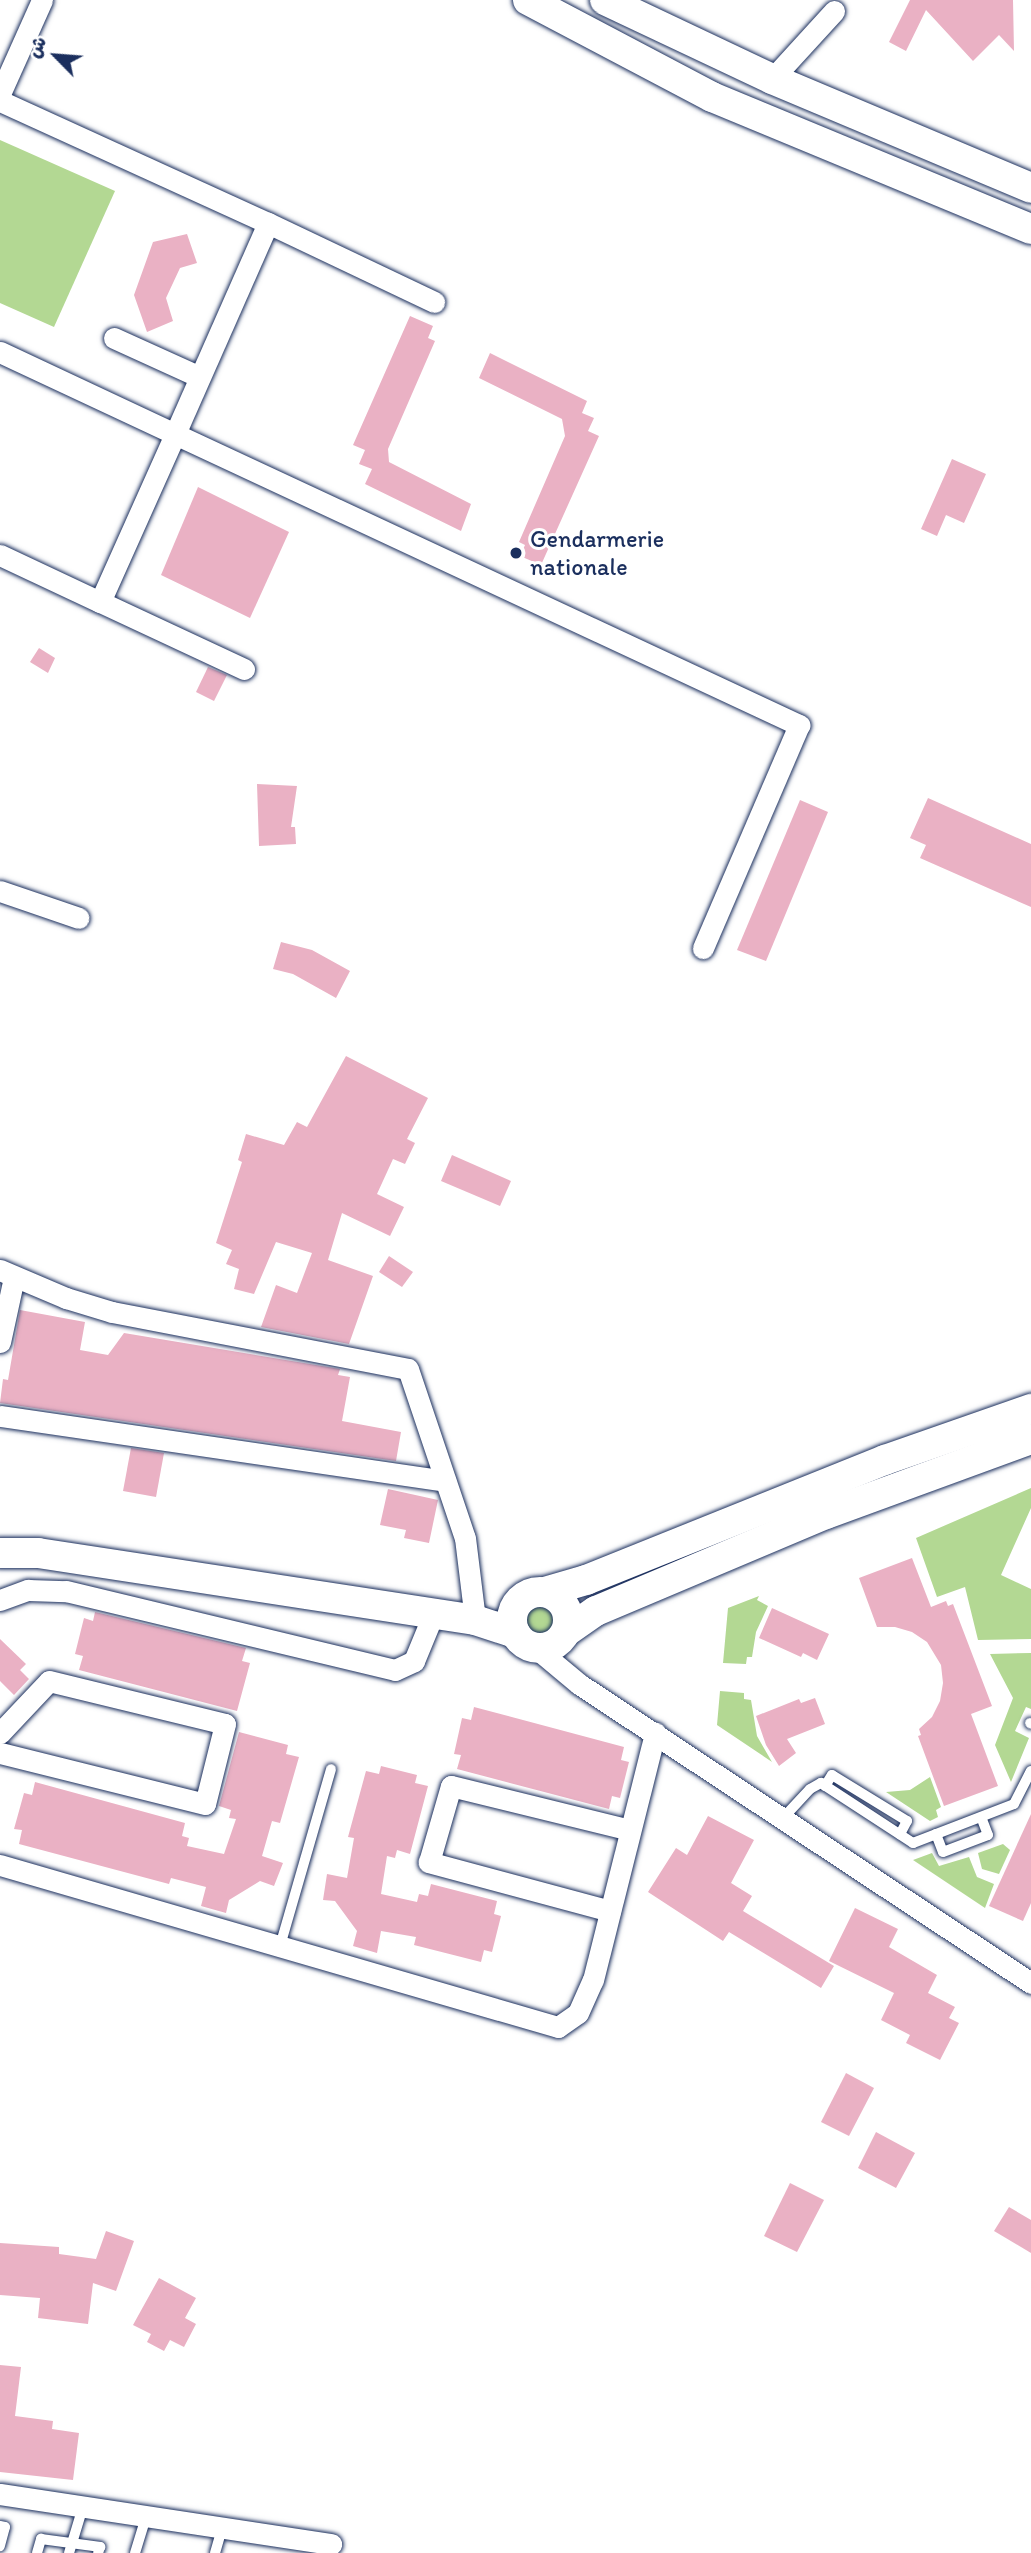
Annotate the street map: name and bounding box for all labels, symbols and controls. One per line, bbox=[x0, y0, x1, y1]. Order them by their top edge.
north arrow bbox=[21, 21, 91, 91]
text: ش bbox=[22, 33, 51, 61]
place label: Gendarmerie nationale bbox=[530, 525, 664, 581]
marker: Gendarmerie nationale bbox=[508, 545, 524, 561]

